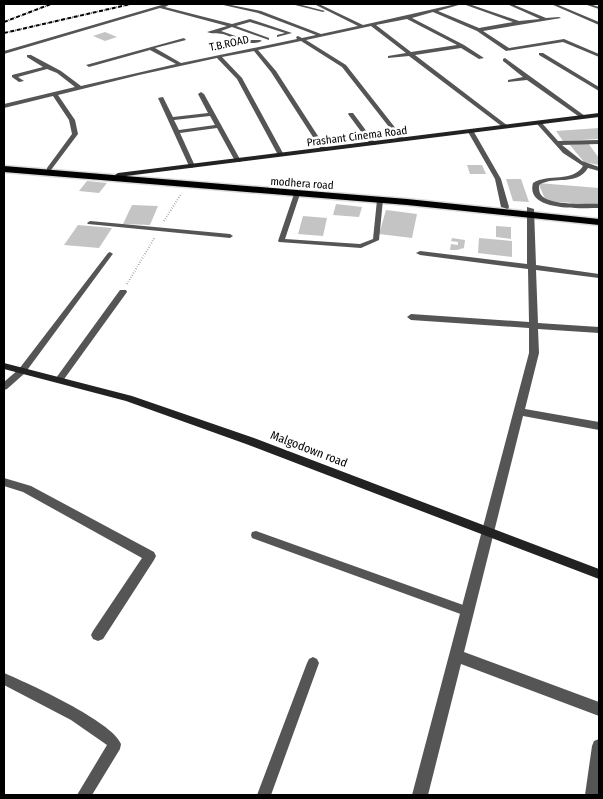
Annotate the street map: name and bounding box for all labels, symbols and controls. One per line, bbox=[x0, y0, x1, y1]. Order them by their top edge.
street label: T.B.ROAD bbox=[208, 33, 250, 54]
street label: Prashant Cinema Road bbox=[306, 124, 408, 149]
street label: modhera road bbox=[270, 175, 334, 192]
street label: Malgodown road bbox=[269, 428, 349, 470]

